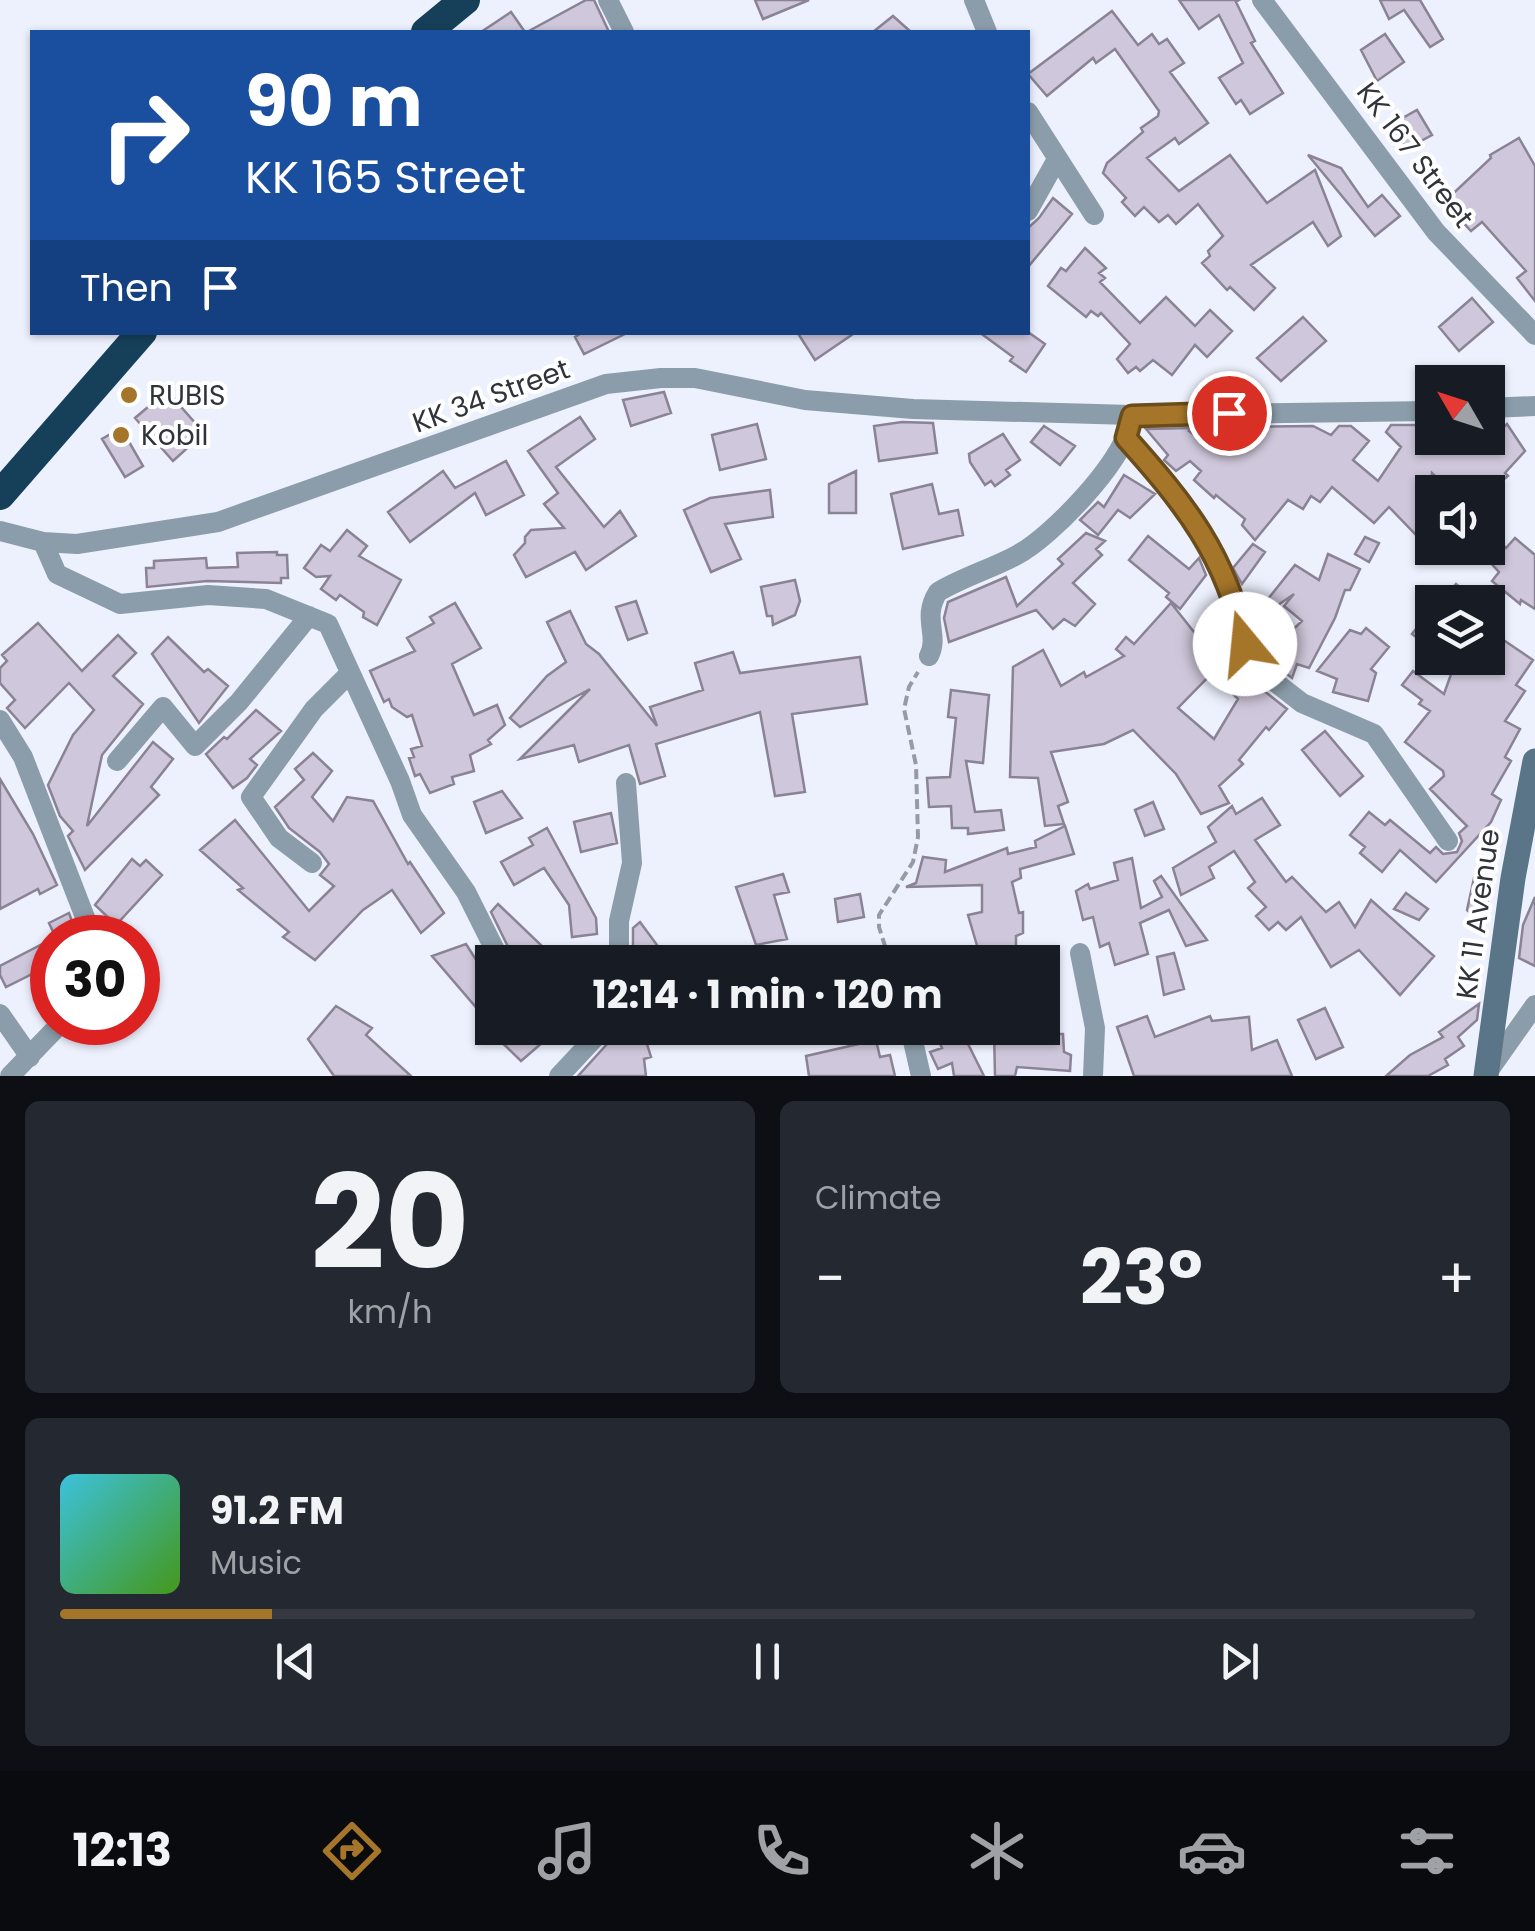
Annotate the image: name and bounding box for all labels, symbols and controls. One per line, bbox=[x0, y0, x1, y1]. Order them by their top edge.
text: 90 m bbox=[245, 52, 423, 151]
icon: right bbox=[80, 70, 210, 200]
street label: KK 167 Street bbox=[1348, 74, 1482, 236]
text: KK 165 Street bbox=[245, 146, 526, 209]
icon: arrive bbox=[193, 260, 248, 315]
text: Then bbox=[80, 261, 173, 314]
street label: KK 34 Street bbox=[407, 350, 575, 442]
north arrow bbox=[1415, 365, 1505, 455]
map controls bbox=[1415, 365, 1505, 675]
pin bbox=[1187, 371, 1272, 456]
place label: RUBIS bbox=[149, 376, 225, 415]
marker: RUBIS bbox=[118, 384, 140, 406]
icon: arrive bbox=[1202, 386, 1257, 441]
place label: Kobil bbox=[141, 416, 208, 455]
marker: Kobil bbox=[110, 424, 132, 446]
button: sound bbox=[1415, 475, 1505, 565]
button: layers bbox=[1415, 585, 1505, 675]
position arrow bbox=[1193, 592, 1297, 696]
street label: KK 11 Avenue bbox=[1447, 826, 1509, 1002]
speed limit sign: 30 bbox=[30, 915, 160, 1045]
text: 12:14 · 1 min · 120 m bbox=[592, 968, 943, 1021]
text: 20 bbox=[311, 1131, 470, 1314]
text: Climate bbox=[815, 1175, 942, 1220]
text: 23° bbox=[1080, 1225, 1203, 1330]
text: − bbox=[815, 1240, 845, 1317]
text: + bbox=[1437, 1240, 1475, 1317]
text: km/h bbox=[347, 1289, 433, 1334]
text: 91.2 FM bbox=[210, 1484, 344, 1537]
text: Music bbox=[210, 1540, 302, 1585]
icon: previous bbox=[268, 1634, 323, 1689]
icon: pause bbox=[740, 1634, 795, 1689]
icon: next bbox=[1212, 1634, 1267, 1689]
icon: directions bbox=[317, 1816, 387, 1886]
icon: music bbox=[532, 1816, 602, 1886]
icon: phone bbox=[747, 1816, 817, 1886]
icon: climate bbox=[962, 1816, 1032, 1886]
icon: car bbox=[1177, 1816, 1247, 1886]
icon: filters bbox=[1392, 1816, 1462, 1886]
text: 12:13 bbox=[73, 1819, 172, 1882]

